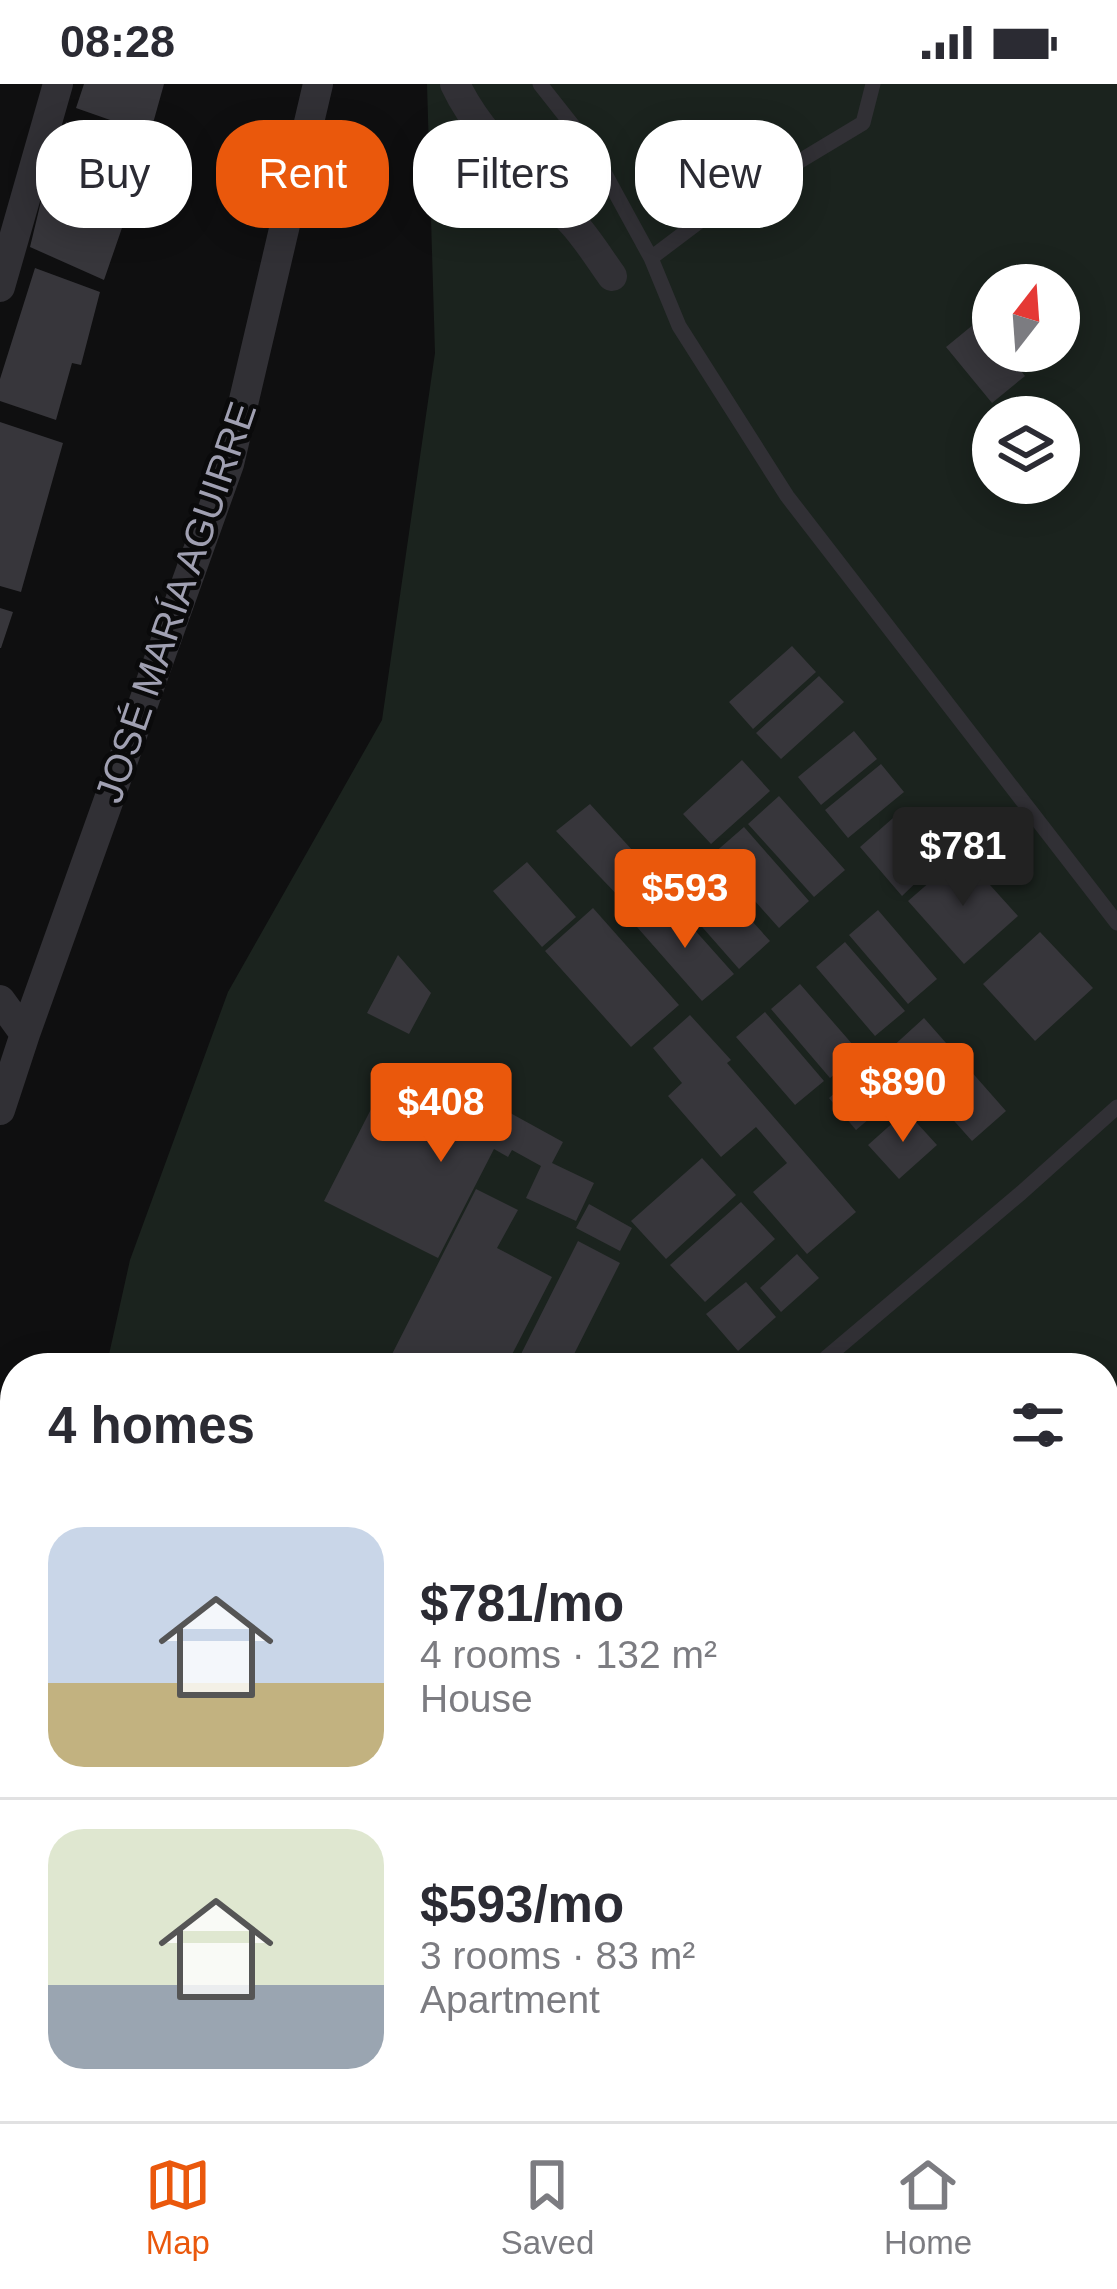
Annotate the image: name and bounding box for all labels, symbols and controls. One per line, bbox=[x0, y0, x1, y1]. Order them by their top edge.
text: 08:28 bbox=[60, 16, 175, 67]
chip: Buy bbox=[36, 120, 192, 228]
chip: Rent bbox=[216, 120, 389, 228]
chip: Filters bbox=[413, 120, 611, 228]
chip: New bbox=[635, 120, 803, 228]
north arrow bbox=[972, 264, 1080, 372]
map controls bbox=[972, 264, 1080, 504]
street label: JOSÉ MARÍA AGUIRRE bbox=[87, 396, 264, 808]
button: layers bbox=[972, 396, 1080, 504]
pin: $781 bbox=[892, 807, 1034, 909]
text: $781 bbox=[920, 824, 1006, 867]
pin: $593 bbox=[614, 849, 756, 951]
text: $593 bbox=[642, 866, 728, 909]
pin: $890 bbox=[832, 1043, 974, 1145]
text: $890 bbox=[860, 1060, 946, 1103]
pin: $408 bbox=[370, 1063, 512, 1165]
text: $408 bbox=[398, 1080, 484, 1123]
icon: filters bbox=[1005, 1392, 1071, 1458]
text: 4 homes bbox=[48, 1397, 255, 1454]
icon: home bbox=[144, 1575, 288, 1719]
text: $781/mo bbox=[420, 1575, 624, 1632]
text: 4 rooms · 132 m² bbox=[420, 1633, 717, 1676]
text: House bbox=[420, 1677, 533, 1720]
text: $593/mo bbox=[420, 1876, 624, 1933]
icon: home bbox=[144, 1877, 288, 2021]
text: 3 rooms · 83 m² bbox=[420, 1934, 695, 1977]
text: Apartment bbox=[420, 1978, 600, 2021]
tab: Map bbox=[145, 2152, 211, 2262]
tab: Saved bbox=[501, 2152, 594, 2262]
tab: Home bbox=[884, 2152, 972, 2262]

